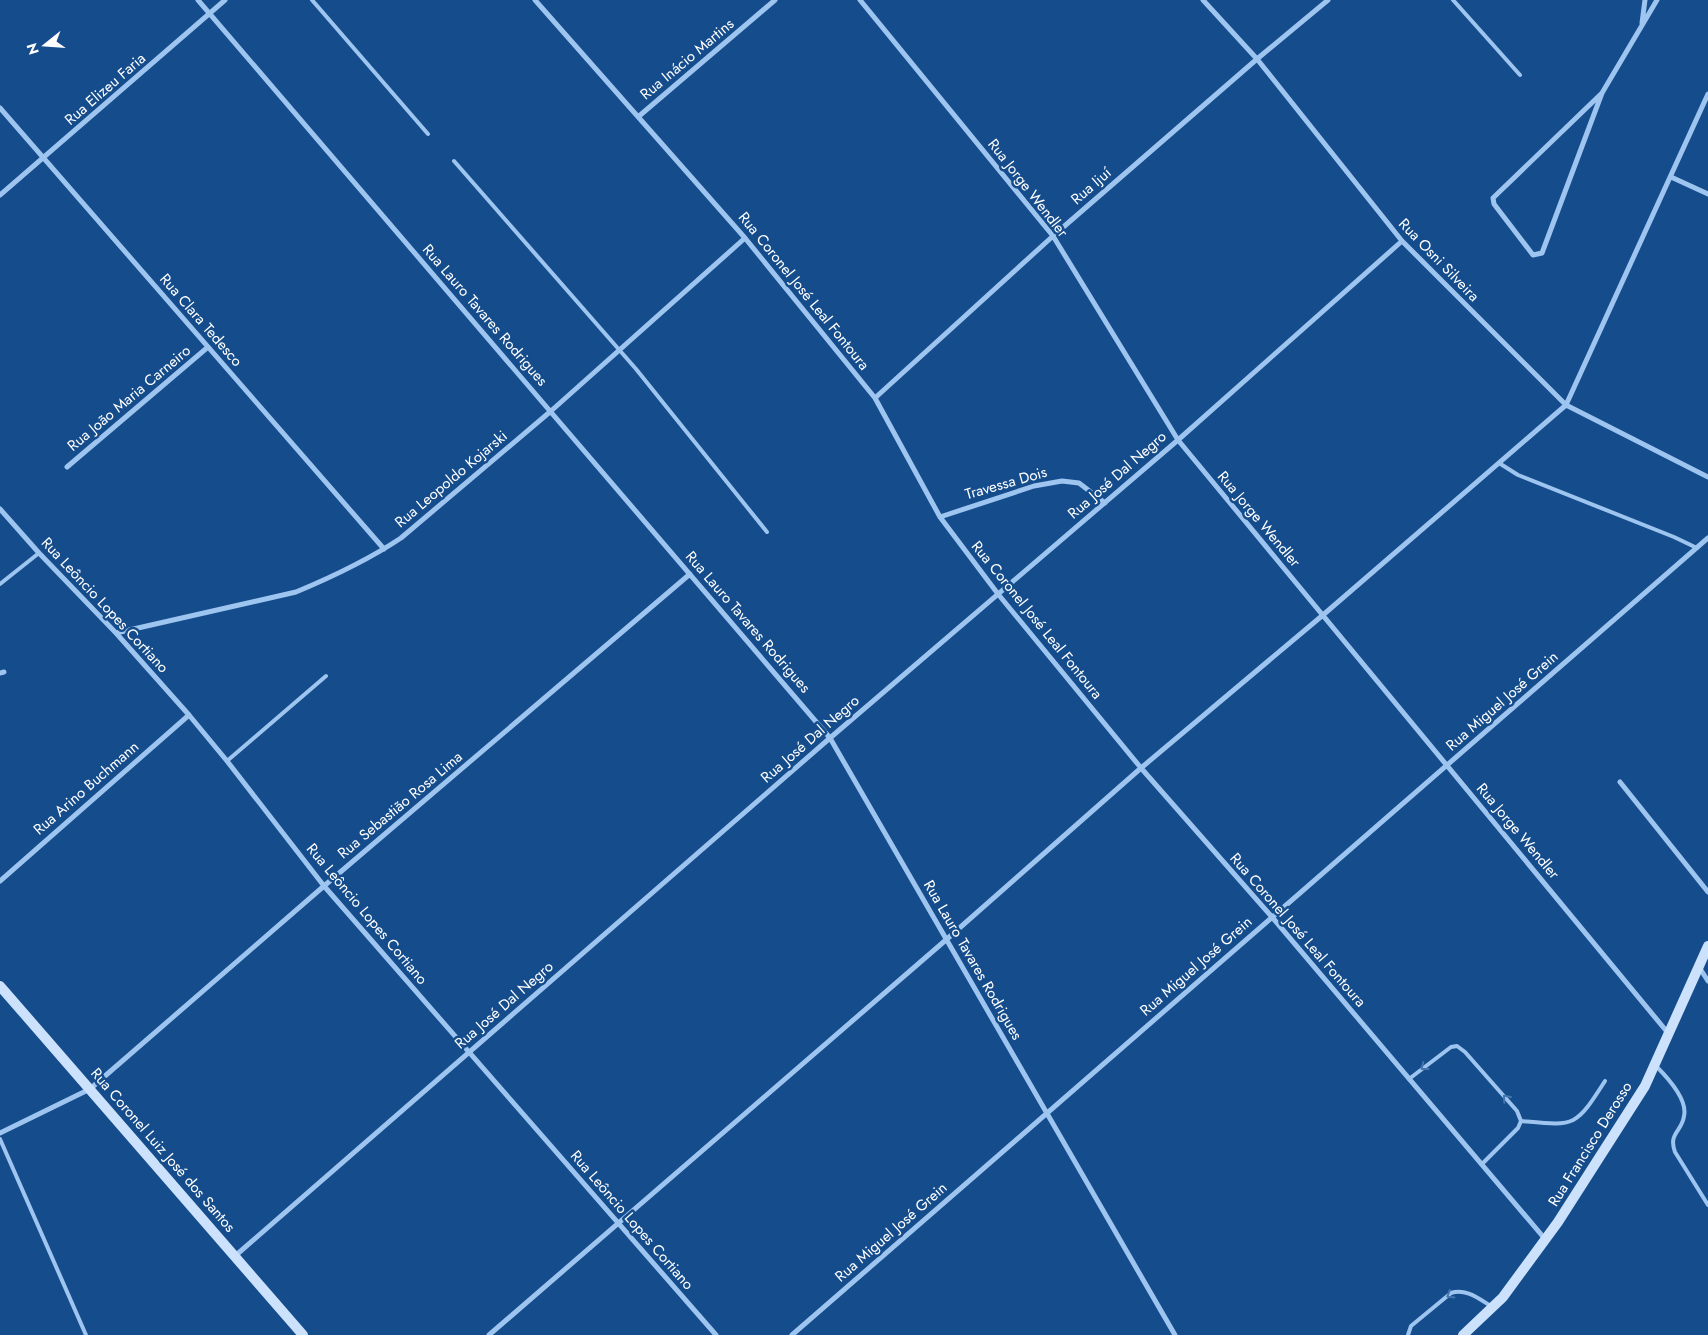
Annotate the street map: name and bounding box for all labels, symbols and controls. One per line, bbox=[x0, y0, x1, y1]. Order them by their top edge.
street label: Rua Inácio Martins bbox=[635, 13, 739, 105]
north arrow bbox=[20, 20, 70, 70]
text: N bbox=[21, 41, 44, 57]
street label: Rua Elizeu Faria bbox=[60, 48, 150, 130]
street label: Rua Jorge Wendler bbox=[983, 134, 1074, 243]
street label: Rua Ijuí bbox=[1066, 162, 1117, 210]
street label: Rua Coronel José Leal Fontoura bbox=[733, 207, 875, 375]
street label: Rua Osni Silveira bbox=[1394, 213, 1484, 307]
street label: Rua Lauro Tavares Rodrigues bbox=[417, 239, 553, 391]
street label: Rua Clara Tedesco bbox=[154, 269, 248, 371]
street label: Rua João Maria Carneiro bbox=[63, 340, 195, 456]
street label: Rua Leopoldo Kojarski bbox=[390, 425, 512, 533]
street label: Rua José Dal Negro bbox=[1063, 426, 1171, 524]
street label: Travessa Dois bbox=[962, 461, 1050, 505]
street label: Rua Jorge Wendler bbox=[1212, 466, 1306, 573]
street label: Rua Leôncio Lopes Cortiano bbox=[36, 532, 174, 678]
street label: Rua Coronel José Leal Fontoura bbox=[966, 536, 1108, 704]
street label: Rua Lauro Tavares Rodrigues bbox=[680, 546, 816, 698]
street label: Rua Miguel José Grein bbox=[1441, 646, 1563, 756]
street label: Rua José Dal Negro bbox=[756, 690, 864, 788]
street label: Rua Arino Buchmann bbox=[28, 736, 144, 840]
street label: Rua Sebastião Rosa Lima bbox=[333, 746, 467, 864]
street label: Rua Jorge Wendler bbox=[1471, 778, 1565, 885]
street label: Rua Leôncio Lopes Cortiano bbox=[301, 839, 433, 989]
street label: Rua Coronel José Leal Fontoura bbox=[1225, 848, 1371, 1012]
street label: Rua Lauro Tavares Rodrigues bbox=[918, 876, 1028, 1044]
street label: Rua Miguel José Grein bbox=[1135, 911, 1257, 1021]
street label: Rua José Dal Negro bbox=[450, 956, 558, 1054]
one-way arrow bbox=[1420, 1061, 1430, 1070]
street label: Rua Coronel Luiz José dos Santos bbox=[85, 1063, 241, 1237]
street label: Rua Francisco Derosso bbox=[1543, 1077, 1637, 1211]
one-way arrow bbox=[1502, 1095, 1511, 1104]
street label: Rua Leôncio Lopes Cortiano bbox=[565, 1145, 699, 1295]
street label: Rua Miguel José Grein bbox=[830, 1177, 952, 1287]
one-way arrow bbox=[1446, 1289, 1455, 1299]

